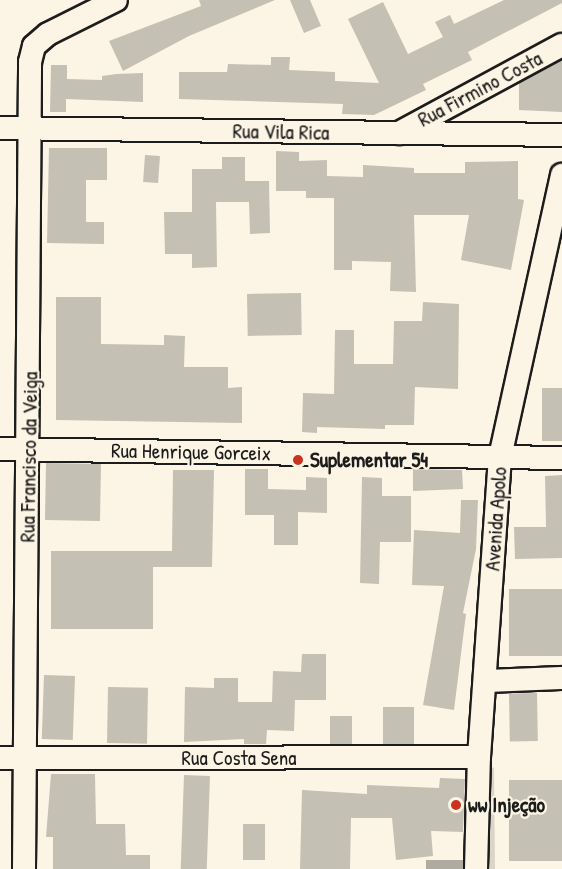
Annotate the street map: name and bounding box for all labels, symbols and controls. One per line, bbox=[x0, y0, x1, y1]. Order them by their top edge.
street label: Rua Firmino Costa bbox=[414, 46, 546, 132]
street label: Rua Vila Rica bbox=[232, 119, 330, 145]
street label: Rua Francisco da Veiga bbox=[15, 371, 43, 543]
street label: Rua Henrique Gorceix bbox=[111, 438, 271, 466]
place label: Suplementar 54 bbox=[310, 447, 428, 473]
marker: Suplementar 54 bbox=[291, 453, 305, 467]
street label: Avenida Apolo bbox=[480, 466, 512, 572]
street label: Rua Costa Sena bbox=[181, 745, 297, 771]
place label: ww Injeção bbox=[468, 792, 545, 818]
marker: ww Injeção bbox=[449, 798, 463, 812]

